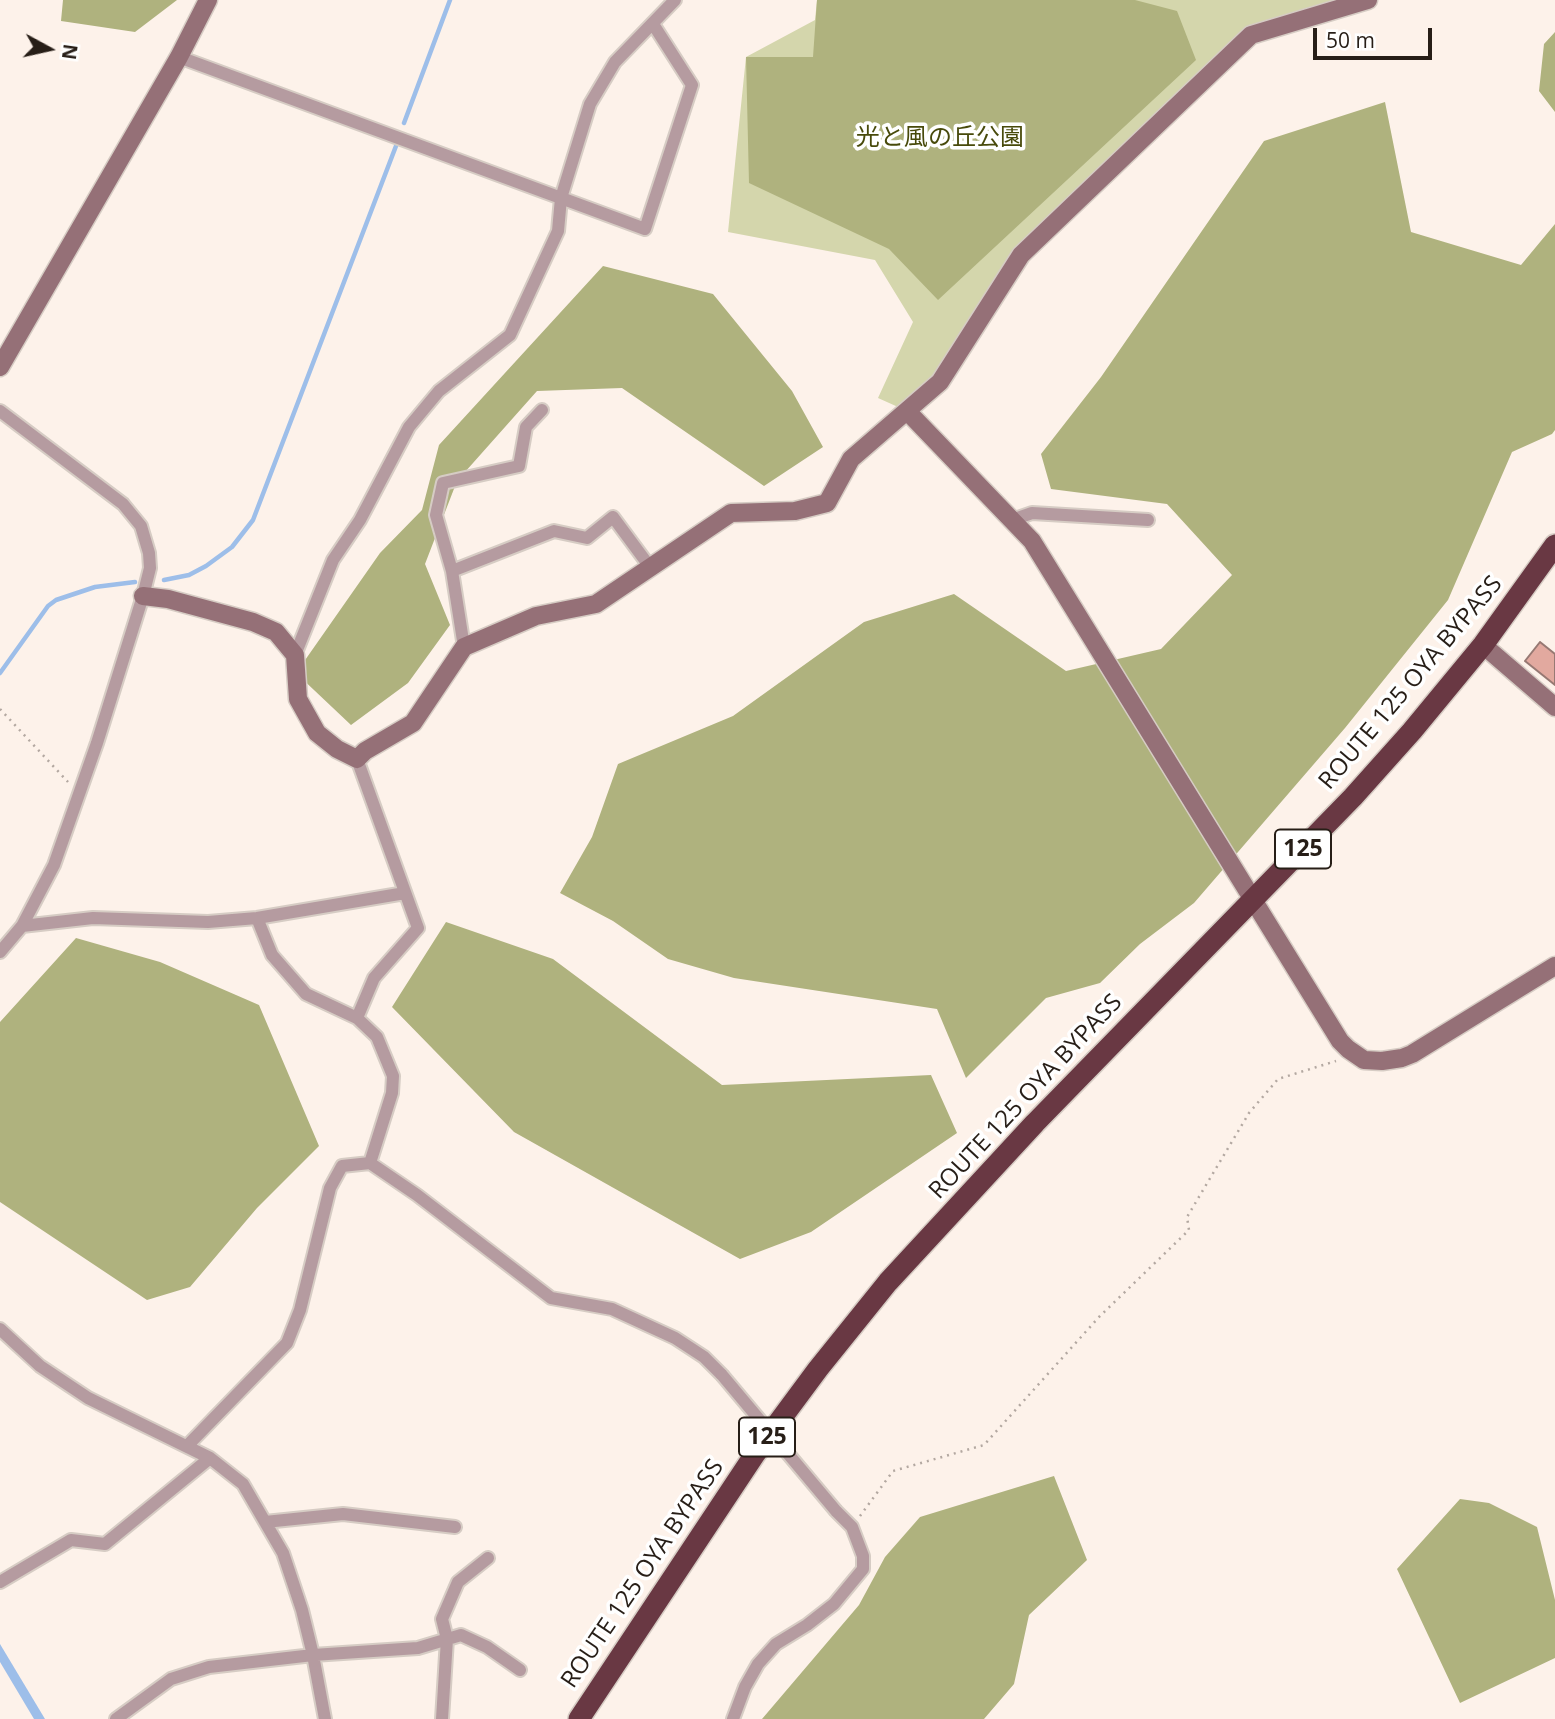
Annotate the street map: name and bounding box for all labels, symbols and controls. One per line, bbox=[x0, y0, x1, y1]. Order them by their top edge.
north arrow bbox=[14, 14, 84, 84]
scale bar bbox=[1317, 14, 1436, 58]
text: 50 m bbox=[1326, 26, 1375, 54]
text: N bbox=[56, 42, 84, 61]
park label: 光と風の丘公園 bbox=[856, 124, 1024, 152]
street label: ROUTE 125 OYA BYPASS bbox=[1313, 571, 1509, 795]
road number: 125 bbox=[1275, 830, 1331, 869]
street label: ROUTE 125 OYA BYPASS bbox=[924, 989, 1128, 1205]
road number: 125 bbox=[739, 1418, 795, 1456]
street label: ROUTE 125 OYA BYPASS bbox=[556, 1454, 730, 1694]

